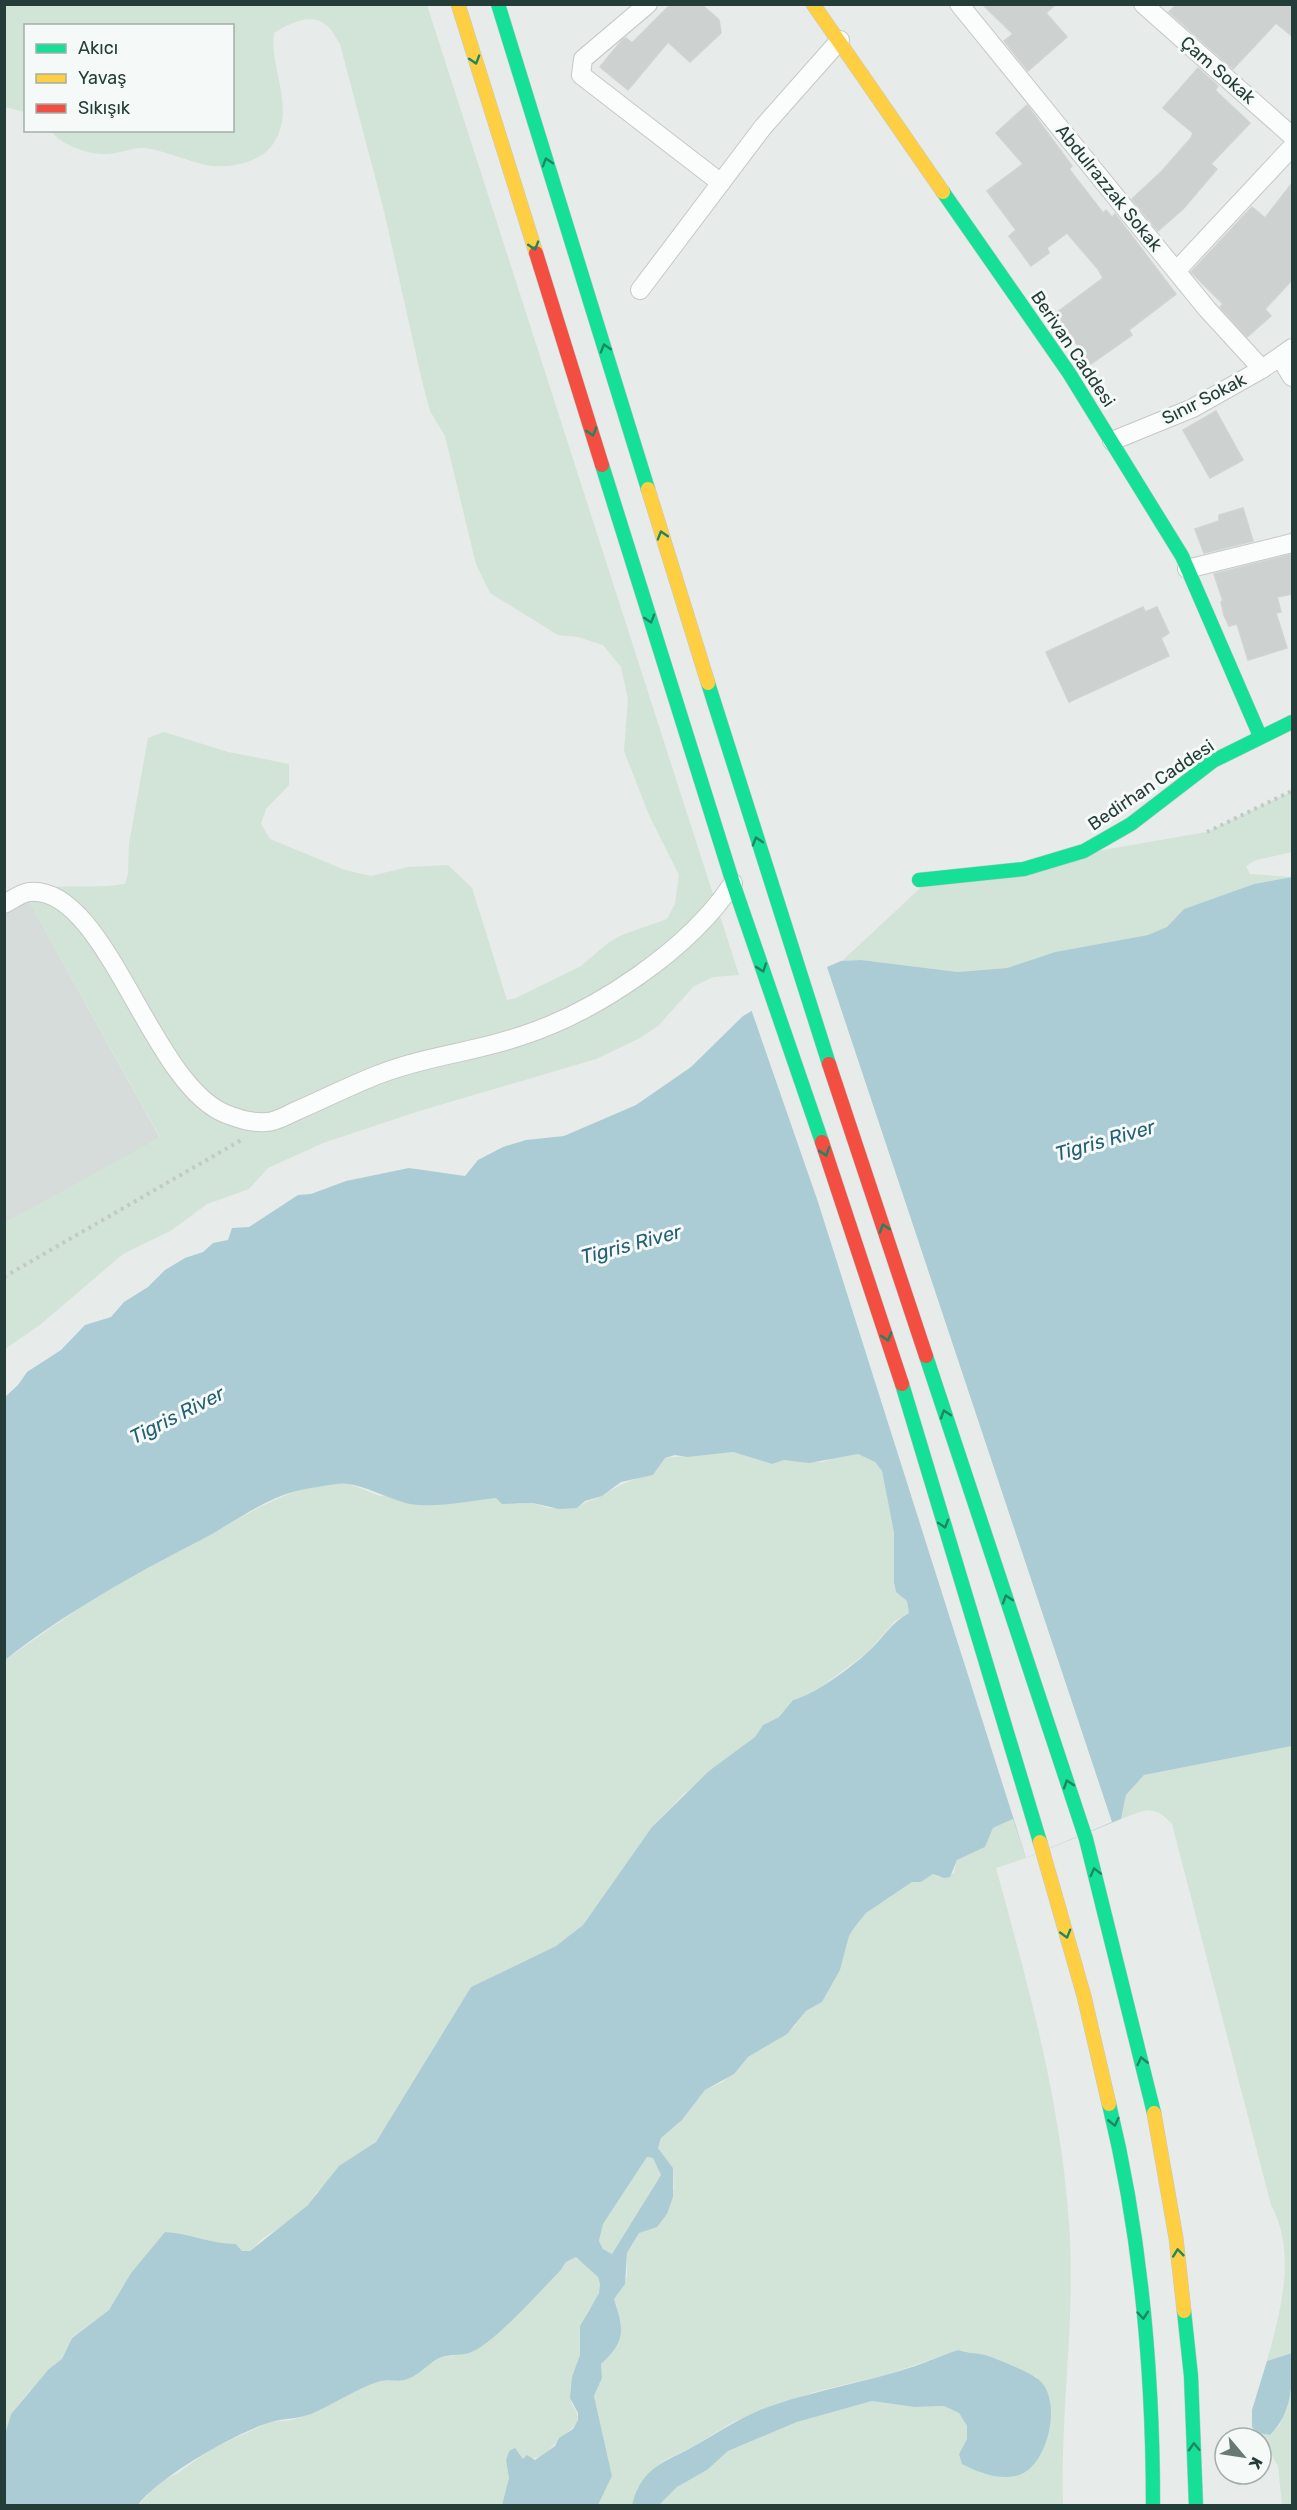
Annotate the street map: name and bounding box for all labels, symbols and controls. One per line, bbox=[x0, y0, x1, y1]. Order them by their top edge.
legend bbox=[24, 24, 234, 132]
street label: Çam Sokak bbox=[1176, 31, 1261, 109]
text: Akıcı bbox=[78, 37, 118, 59]
one-way arrow bbox=[468, 54, 480, 65]
text: Yavaş bbox=[78, 67, 126, 89]
text: Sıkışık bbox=[78, 97, 131, 119]
street label: Abdulrazzak Sokak bbox=[1051, 120, 1167, 256]
one-way arrow bbox=[542, 157, 554, 168]
one-way arrow bbox=[526, 240, 539, 251]
street label: Berivan Caddesi bbox=[1026, 287, 1120, 411]
one-way arrow bbox=[599, 343, 612, 354]
street label: Sınır Sokak bbox=[1158, 368, 1250, 430]
one-way arrow bbox=[585, 426, 597, 437]
one-way arrow bbox=[657, 530, 669, 541]
one-way arrow bbox=[643, 613, 655, 624]
street label: Bedirhan Caddesi bbox=[1084, 735, 1218, 835]
one-way arrow bbox=[752, 836, 764, 847]
one-way arrow bbox=[754, 962, 767, 973]
water label: Tigris River bbox=[1052, 1114, 1159, 1166]
one-way arrow bbox=[818, 1146, 830, 1157]
water label: Tigris River bbox=[578, 1219, 685, 1269]
one-way arrow bbox=[879, 1224, 891, 1234]
one-way arrow bbox=[880, 1331, 892, 1342]
water label: Tigris River bbox=[126, 1380, 230, 1449]
one-way arrow bbox=[940, 1409, 953, 1420]
one-way arrow bbox=[937, 1518, 949, 1529]
one-way arrow bbox=[1001, 1594, 1014, 1605]
one-way arrow bbox=[1063, 1779, 1075, 1790]
one-way arrow bbox=[1089, 1867, 1102, 1877]
one-way arrow bbox=[1059, 1928, 1071, 1938]
one-way arrow bbox=[1136, 2056, 1149, 2066]
one-way arrow bbox=[1107, 2117, 1120, 2127]
one-way arrow bbox=[1172, 2248, 1185, 2257]
one-way arrow bbox=[1136, 2311, 1149, 2320]
north arrow bbox=[1213, 2426, 1273, 2486]
one-way arrow bbox=[1187, 2443, 1200, 2452]
text: K bbox=[1245, 2454, 1267, 2473]

